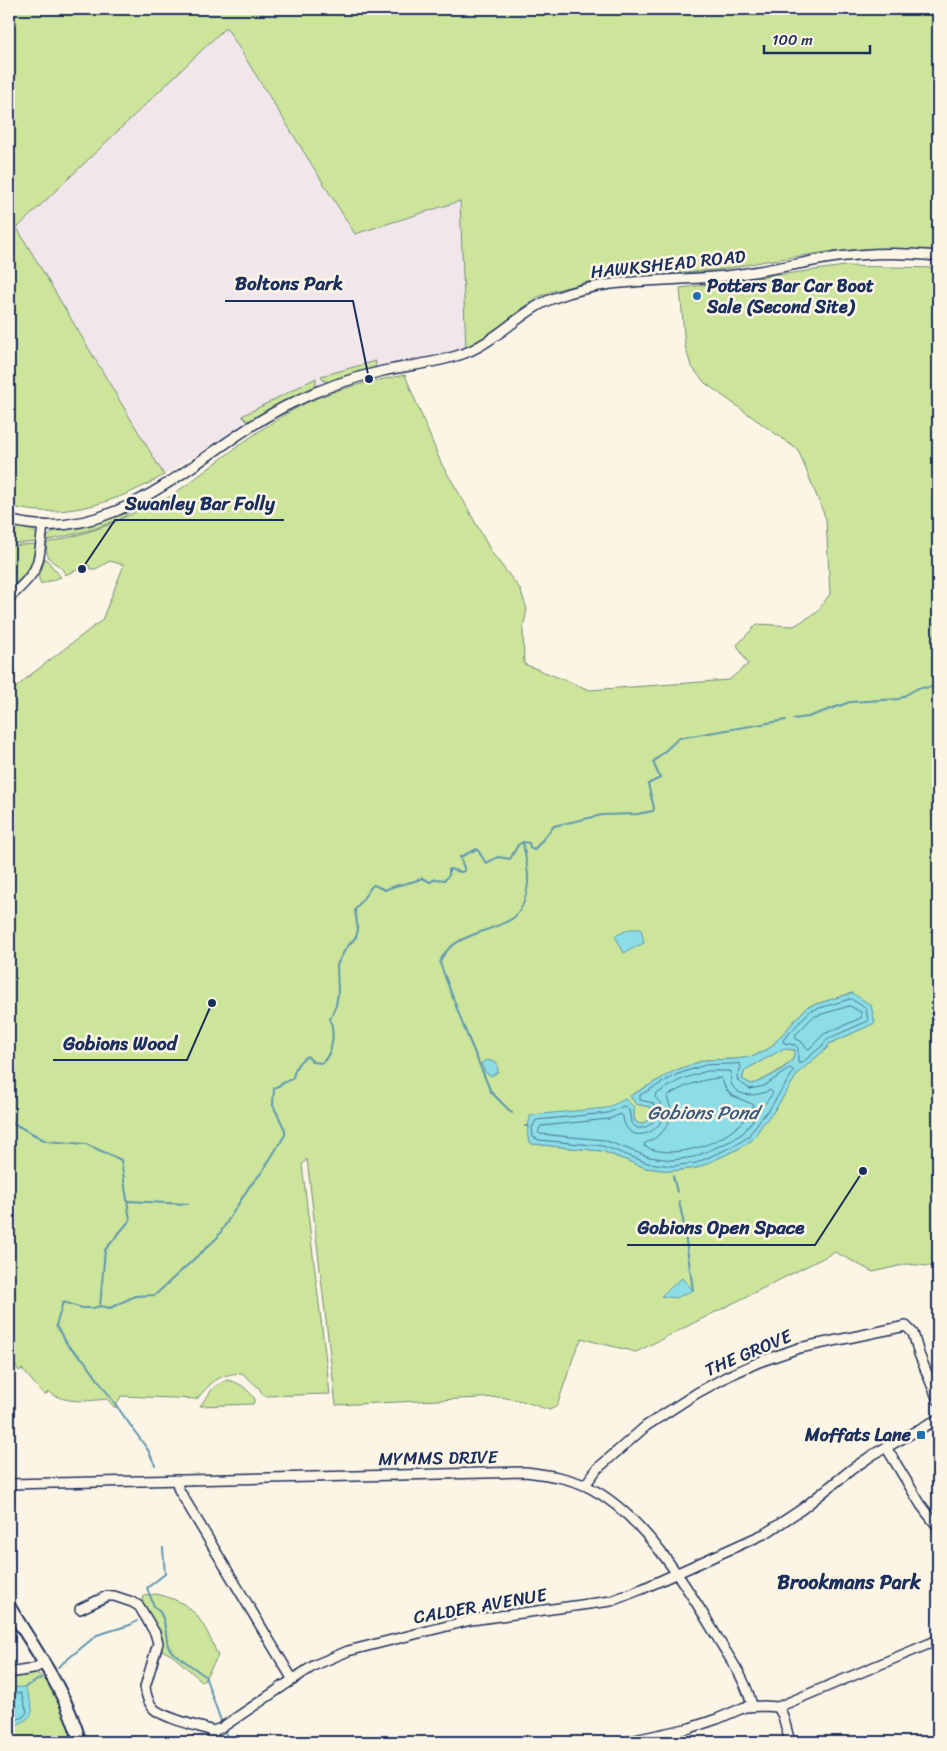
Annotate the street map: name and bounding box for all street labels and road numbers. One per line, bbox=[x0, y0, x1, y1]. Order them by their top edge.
street label: HAWKSHEAD ROAD bbox=[589, 240, 747, 288]
street label: THE GROVE bbox=[699, 1320, 797, 1386]
street label: MYMMS DRIVE bbox=[378, 1441, 499, 1475]
street label: CALDER AVENUE bbox=[411, 1578, 550, 1633]

